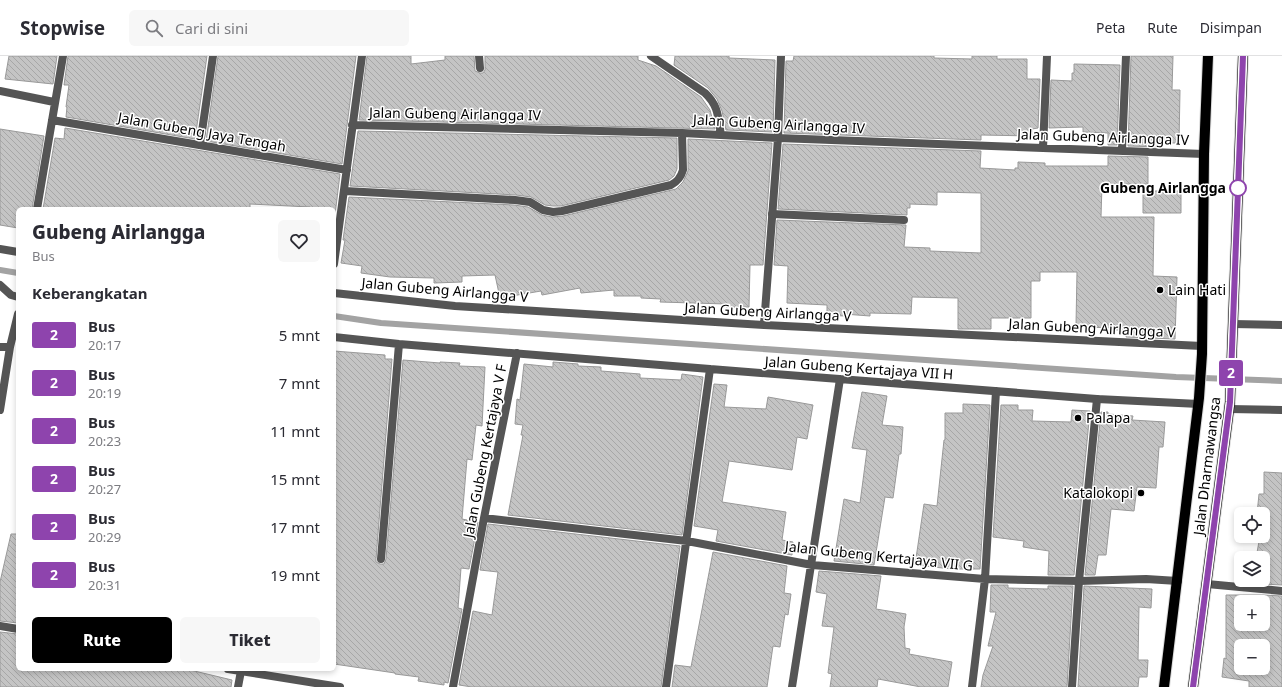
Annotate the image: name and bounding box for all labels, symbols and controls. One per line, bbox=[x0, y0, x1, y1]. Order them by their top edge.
search box bbox=[129, 10, 409, 46]
text: Stopwise bbox=[20, 15, 105, 41]
icon: search bbox=[143, 17, 165, 39]
text: Cari di sini bbox=[175, 18, 248, 38]
text: Peta bbox=[1096, 18, 1125, 37]
text: Rute bbox=[1147, 18, 1178, 37]
text: Disimpan bbox=[1200, 18, 1262, 37]
street label: Jalan Gubeng Airlangga IV bbox=[367, 102, 542, 125]
street label: Jalan Gubeng Jaya Tengah bbox=[115, 107, 288, 156]
street label: Jalan Gubeng Airlangga IV bbox=[691, 109, 866, 138]
street label: Jalan Gubeng Airlangga IV bbox=[1015, 124, 1190, 149]
place label: Gubeng Airlangga bbox=[1100, 178, 1226, 197]
marker: Gubeng Airlangga bbox=[1229, 179, 1247, 197]
text: Gubeng Airlangga bbox=[32, 219, 205, 245]
button: heart bbox=[278, 220, 320, 262]
text: Bus bbox=[32, 247, 55, 265]
street label: Jalan Gubeng Airlangga V bbox=[359, 273, 530, 306]
place label: Lain Hati bbox=[1168, 280, 1226, 299]
text: Keberangkatan bbox=[32, 283, 148, 303]
marker: Lain Hati bbox=[1155, 285, 1165, 295]
street label: Jalan Gubeng Airlangga V bbox=[682, 298, 853, 325]
street label: Jalan Gubeng Airlangga V bbox=[1006, 314, 1177, 341]
text: Bus bbox=[88, 316, 115, 336]
text: 2 bbox=[50, 325, 58, 344]
text: 5 mnt bbox=[279, 325, 320, 345]
text: 20:17 bbox=[88, 336, 121, 354]
street label: Jalan Gubeng Kertajaya VII H bbox=[762, 351, 954, 384]
line badge: 2 bbox=[1218, 360, 1244, 386]
street label: Jalan Gubeng Kertajaya V F bbox=[458, 363, 511, 541]
text: 2 bbox=[1227, 363, 1235, 382]
text: Bus bbox=[88, 364, 115, 384]
text: 2 bbox=[50, 373, 58, 392]
text: 7 mnt bbox=[279, 373, 320, 393]
text: 20:19 bbox=[88, 384, 121, 402]
street label: Jalan Dharmawangsa bbox=[1188, 396, 1224, 538]
place label: Palapa bbox=[1086, 408, 1130, 427]
text: Bus bbox=[88, 412, 115, 432]
marker: Palapa bbox=[1073, 413, 1083, 423]
text: 2 bbox=[50, 421, 58, 440]
text: 11 mnt bbox=[270, 421, 320, 441]
text: 20:23 bbox=[88, 432, 121, 450]
text: Bus bbox=[88, 460, 115, 480]
text: 2 bbox=[50, 469, 58, 488]
text: 15 mnt bbox=[270, 469, 320, 489]
text: 20:27 bbox=[88, 480, 121, 498]
place label: Katalokopi bbox=[1063, 483, 1133, 502]
marker: Katalokopi bbox=[1136, 488, 1146, 498]
map controls bbox=[1234, 507, 1270, 675]
button: locate bbox=[1234, 507, 1270, 543]
text: Bus bbox=[88, 508, 115, 528]
text: 2 bbox=[50, 517, 58, 536]
text: 17 mnt bbox=[270, 517, 320, 537]
text: 20:29 bbox=[88, 528, 121, 546]
street label: Jalan Gubeng Kertajaya VII G bbox=[782, 536, 974, 575]
button: layers bbox=[1234, 551, 1270, 587]
text: Bus bbox=[88, 556, 115, 576]
text: 2 bbox=[50, 565, 58, 584]
text: 19 mnt bbox=[270, 565, 320, 585]
text: 20:31 bbox=[88, 576, 121, 594]
button: + bbox=[1234, 595, 1270, 631]
button: Rute bbox=[32, 617, 172, 663]
button: Tiket bbox=[180, 617, 320, 663]
button: − bbox=[1234, 639, 1270, 675]

